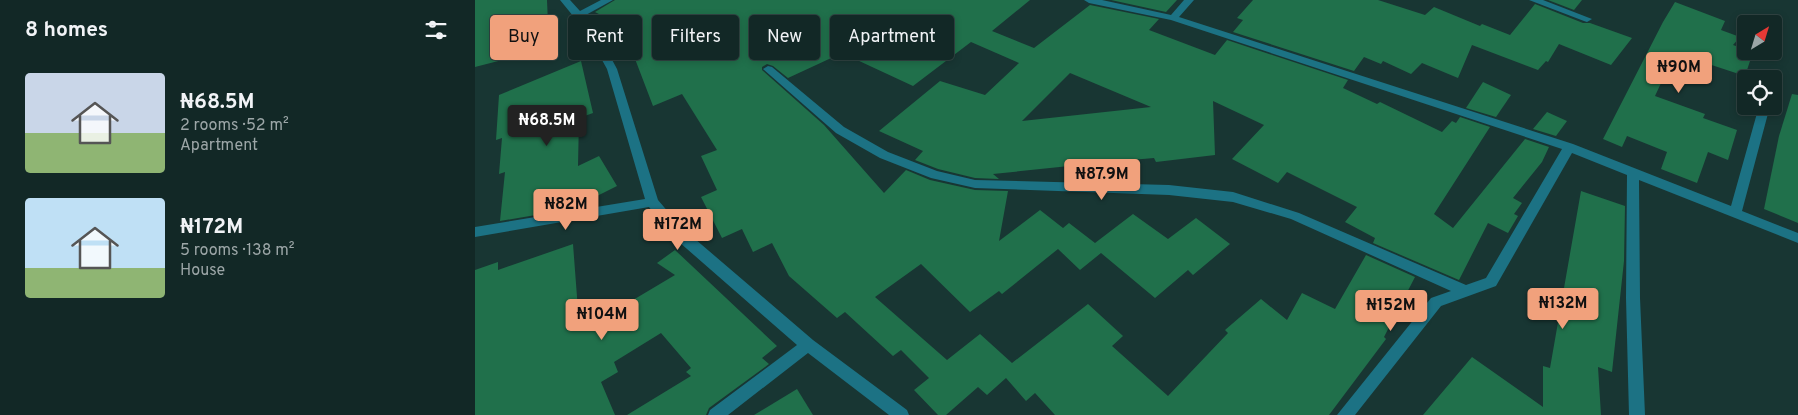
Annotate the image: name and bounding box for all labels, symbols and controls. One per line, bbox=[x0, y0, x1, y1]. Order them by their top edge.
chip: Buy bbox=[490, 15, 558, 60]
chip: Rent bbox=[568, 15, 642, 60]
chip: Filters bbox=[652, 15, 739, 60]
chip: New bbox=[749, 15, 820, 60]
chip: Apartment bbox=[830, 15, 954, 60]
north arrow bbox=[1737, 15, 1783, 60]
map controls bbox=[1737, 15, 1782, 115]
icon: filters bbox=[422, 16, 450, 44]
text: 8 homes bbox=[25, 17, 108, 44]
pin: ₦90M bbox=[1649, 52, 1709, 94]
text: ₦90M bbox=[1657, 58, 1701, 78]
button: locate bbox=[1737, 70, 1782, 115]
text: ₦68.5M bbox=[180, 89, 255, 116]
icon: home bbox=[65, 93, 125, 153]
pin: ₦68.5M bbox=[506, 104, 588, 147]
text: ₦68.5M bbox=[519, 111, 575, 131]
text: 2 rooms · 52 m² bbox=[180, 116, 289, 136]
text: Apartment bbox=[180, 136, 258, 156]
pin: ₦87.9M bbox=[1061, 158, 1143, 201]
text: ₦87.9M bbox=[1075, 165, 1129, 185]
pin: ₦82M bbox=[536, 188, 596, 231]
text: ₦82M bbox=[544, 195, 588, 215]
pin: ₦172M bbox=[643, 208, 713, 251]
text: ₦172M bbox=[180, 214, 243, 241]
text: ₦172M bbox=[654, 215, 702, 235]
icon: home bbox=[65, 218, 125, 278]
text: 5 rooms · 138 m² bbox=[180, 241, 295, 261]
text: House bbox=[180, 261, 225, 281]
pin: ₦132M bbox=[1528, 288, 1598, 330]
pin: ₦152M bbox=[1356, 290, 1426, 332]
text: ₦132M bbox=[1538, 294, 1588, 314]
text: ₦152M bbox=[1366, 296, 1416, 316]
pin: ₦104M bbox=[567, 298, 637, 341]
text: ₦104M bbox=[577, 305, 627, 325]

